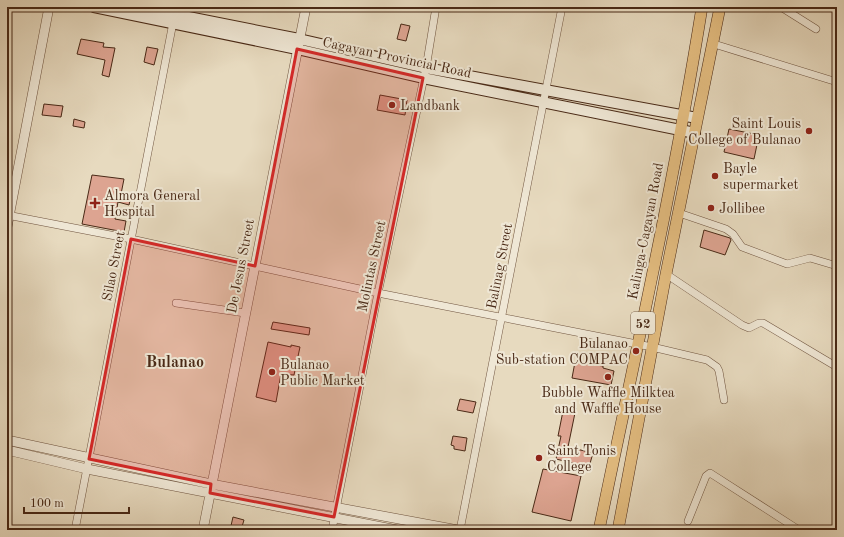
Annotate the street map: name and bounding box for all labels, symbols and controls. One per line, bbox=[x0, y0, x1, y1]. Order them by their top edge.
street label: Cagayan Provincial Road bbox=[321, 35, 473, 81]
place label: Landbank bbox=[400, 99, 460, 113]
marker: Landbank bbox=[387, 100, 397, 110]
place label: Saint Louis College of Bulanao bbox=[688, 117, 801, 147]
marker: Saint Louis College of Bulanao bbox=[804, 126, 814, 136]
street label: Kalinga-Cagayan Road bbox=[626, 161, 666, 301]
place label: Bayle supermarket bbox=[723, 162, 798, 192]
marker: Bayle supermarket bbox=[710, 171, 720, 181]
place label: Almora General Hospital bbox=[104, 189, 200, 219]
marker: Almora General Hospital bbox=[89, 197, 101, 209]
place label: Jollibee bbox=[719, 202, 765, 216]
marker: Jollibee bbox=[706, 203, 716, 213]
street label: De Jesus Street bbox=[225, 218, 257, 315]
street label: Molintas Street bbox=[355, 219, 388, 313]
street label: Balinag Street bbox=[485, 222, 515, 310]
street label: Silao Street bbox=[100, 230, 128, 302]
road number: 52 bbox=[631, 312, 655, 334]
place label: Bulanao Sub-station COMPAC bbox=[496, 337, 628, 367]
marker: Bulanao Sub-station COMPAC bbox=[631, 346, 641, 356]
district label: Bulanao bbox=[146, 355, 204, 371]
place label: Bulanao Public Market bbox=[280, 358, 365, 388]
marker: Bulanao Public Market bbox=[267, 367, 277, 377]
marker: Bubble Waffle Milktea and Waffle House bbox=[603, 372, 613, 382]
place label: Bubble Waffle Milktea and Waffle House bbox=[541, 386, 675, 416]
place label: Saint Tonis College bbox=[547, 444, 616, 474]
marker: Saint Tonis College bbox=[534, 453, 544, 463]
scale bar bbox=[24, 489, 129, 515]
text: 100 m bbox=[30, 498, 64, 510]

